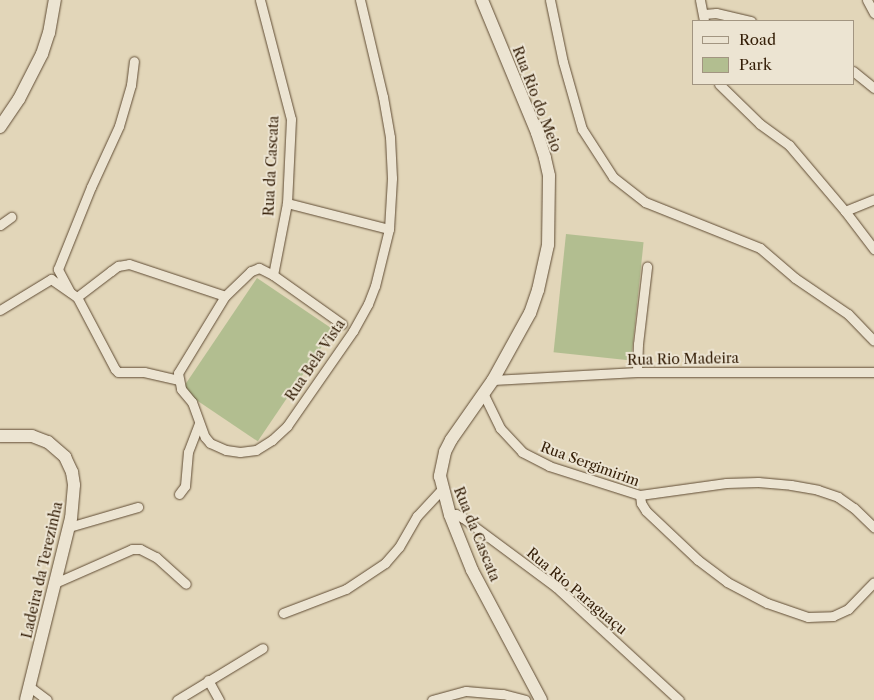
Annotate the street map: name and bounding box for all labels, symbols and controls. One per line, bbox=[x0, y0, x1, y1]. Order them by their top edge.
legend bbox=[692, 20, 854, 85]
text: Road bbox=[739, 30, 776, 49]
street label: Rua Rio do Meio bbox=[509, 44, 565, 154]
text: Park bbox=[739, 55, 772, 74]
street label: Rua da Cascata bbox=[260, 115, 282, 217]
street label: Rua Bela Vista bbox=[281, 316, 349, 404]
street label: Rua Rio Madeira bbox=[627, 350, 739, 368]
street label: Rua Sergimirim bbox=[538, 438, 642, 490]
street label: Rua da Cascata bbox=[450, 484, 504, 584]
street label: Ladeira da Terezinha bbox=[18, 500, 66, 640]
street label: Rua Rio Paraguaçu bbox=[523, 544, 631, 638]

